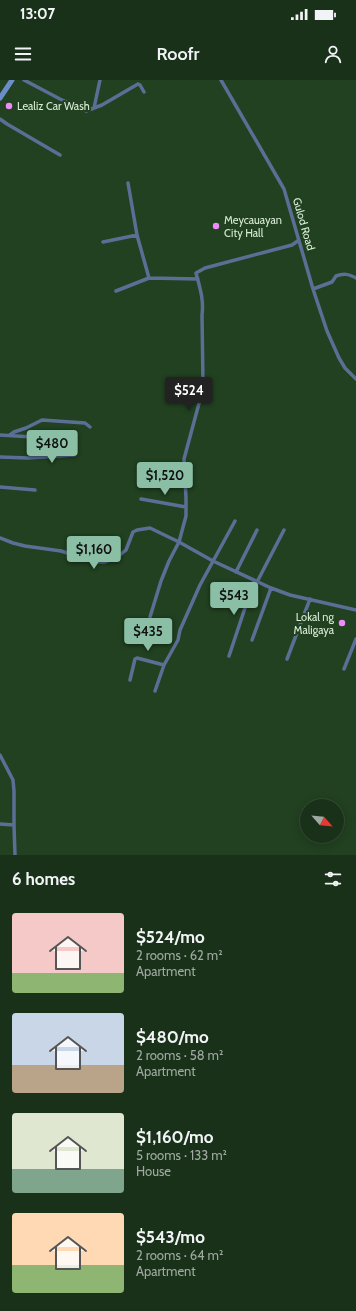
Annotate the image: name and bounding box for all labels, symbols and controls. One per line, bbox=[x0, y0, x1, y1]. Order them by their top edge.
text: 13:07 bbox=[20, 5, 55, 23]
icon: menu bbox=[12, 43, 34, 65]
text: Roofr bbox=[157, 43, 199, 65]
icon: person bbox=[322, 43, 344, 65]
place label: Lealiz Car Wash bbox=[17, 99, 90, 113]
marker: Lealiz Car Wash bbox=[4, 101, 14, 111]
street label: Gulod Road bbox=[290, 196, 318, 252]
place label: Meycauayan City Hall bbox=[224, 213, 282, 240]
marker: Meycauayan City Hall bbox=[211, 221, 221, 231]
pin: $524 bbox=[165, 377, 213, 411]
text: $524 bbox=[174, 382, 204, 398]
pin: $480 bbox=[28, 430, 76, 464]
text: $480 bbox=[36, 435, 68, 451]
pin: $1,520 bbox=[132, 462, 198, 496]
text: $1,520 bbox=[146, 467, 184, 483]
pin: $1,160 bbox=[61, 536, 127, 570]
text: $1,160 bbox=[76, 541, 112, 557]
pin: $543 bbox=[210, 582, 258, 616]
text: $543 bbox=[219, 587, 249, 603]
place label: Lokal ng Maligaya bbox=[294, 610, 335, 637]
pin: $435 bbox=[124, 618, 172, 652]
marker: Lokal ng Maligaya bbox=[337, 618, 347, 628]
text: $435 bbox=[133, 623, 163, 639]
north arrow bbox=[300, 799, 344, 843]
map controls bbox=[300, 799, 344, 843]
icon: filters bbox=[322, 868, 344, 890]
text: 6 homes bbox=[12, 869, 75, 889]
text: $524/mo bbox=[136, 927, 205, 947]
icon: home bbox=[44, 929, 92, 977]
text: 2 rooms · 62 m² bbox=[136, 947, 223, 963]
text: Apartment bbox=[136, 963, 196, 979]
text: $480/mo bbox=[136, 1027, 209, 1047]
icon: home bbox=[44, 1029, 92, 1077]
text: 2 rooms · 58 m² bbox=[136, 1047, 223, 1063]
text: Apartment bbox=[136, 1063, 196, 1079]
text: $1,160/mo bbox=[136, 1127, 214, 1147]
icon: home bbox=[44, 1129, 92, 1177]
text: 5 rooms · 133 m² bbox=[136, 1147, 227, 1163]
text: House bbox=[136, 1163, 171, 1179]
text: $543/mo bbox=[136, 1227, 205, 1247]
icon: home bbox=[44, 1229, 92, 1277]
text: 2 rooms · 64 m² bbox=[136, 1247, 223, 1263]
text: Apartment bbox=[136, 1263, 196, 1279]

